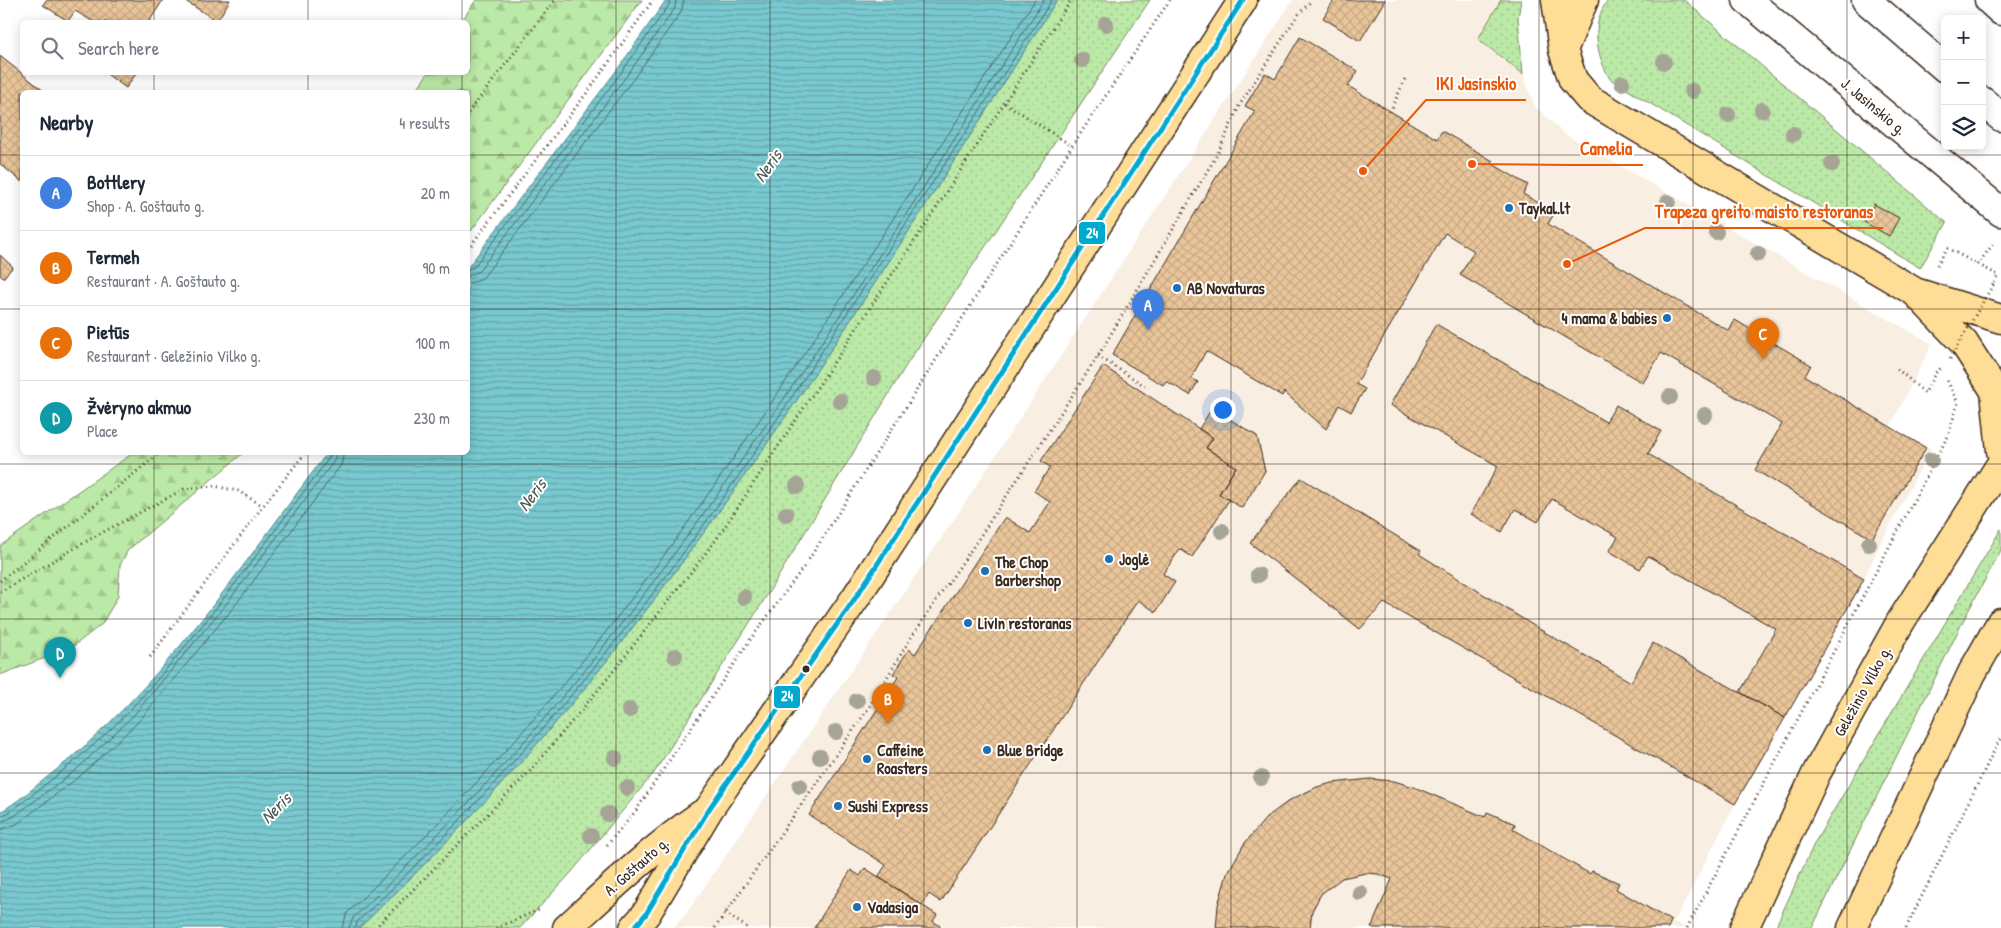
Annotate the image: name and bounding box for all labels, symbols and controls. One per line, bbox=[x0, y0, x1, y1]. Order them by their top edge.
map controls bbox=[1941, 15, 1986, 150]
button: + bbox=[1941, 15, 1986, 60]
search box bbox=[20, 20, 470, 75]
icon: search bbox=[38, 34, 66, 62]
text: Search here bbox=[78, 35, 159, 61]
button: − bbox=[1941, 60, 1986, 105]
callout: IKI Jasinskio bbox=[1426, 67, 1526, 100]
text: IKI Jasinskio bbox=[1436, 71, 1517, 96]
street label: J. Jasinskio g. bbox=[1837, 72, 1911, 140]
button: layers bbox=[1941, 105, 1986, 150]
text: Nearby bbox=[40, 108, 93, 137]
text: 4 results bbox=[399, 112, 450, 134]
callout: Camelia bbox=[1570, 132, 1643, 165]
text: Camelia bbox=[1580, 136, 1633, 161]
water label: Neris bbox=[747, 143, 789, 187]
text: Bottlery bbox=[87, 169, 145, 195]
text: A bbox=[52, 182, 60, 204]
text: 20 m bbox=[421, 182, 450, 204]
text: Shop · A. Goštauto g. bbox=[87, 195, 204, 217]
callout: Trapeza greito maisto restoranas bbox=[1645, 195, 1883, 228]
place label: Taykal.lt bbox=[1518, 197, 1570, 220]
text: Trapeza greito maisto restoranas bbox=[1654, 199, 1873, 225]
marker: Taykal.lt bbox=[1503, 202, 1515, 214]
line badge: 24 bbox=[1078, 221, 1106, 245]
text: 24 bbox=[1086, 223, 1099, 242]
text: Termeh bbox=[87, 244, 139, 270]
text: B bbox=[52, 257, 60, 279]
text: 90 m bbox=[422, 257, 450, 279]
text: Restaurant · A. Goštauto g. bbox=[87, 270, 240, 292]
place label: AB Novaturas bbox=[1187, 277, 1266, 299]
marker: AB Novaturas bbox=[1171, 282, 1183, 294]
pin: A bbox=[1132, 289, 1164, 330]
place label: 4 mama & babies bbox=[1562, 307, 1658, 329]
marker: 4 mama & babies bbox=[1661, 312, 1673, 324]
pin: C bbox=[1747, 318, 1779, 359]
text: Pietūs bbox=[87, 319, 129, 345]
text: C bbox=[52, 332, 60, 354]
text: 100 m bbox=[415, 332, 450, 354]
text: Restaurant · Geležinio Vilko g. bbox=[87, 345, 261, 367]
text: Žvėryno akmuo bbox=[87, 394, 191, 420]
your location bbox=[1210, 397, 1236, 423]
text: D bbox=[52, 407, 60, 429]
text: 230 m bbox=[414, 407, 450, 429]
text: Place bbox=[87, 420, 118, 442]
water label: Neris bbox=[511, 472, 553, 516]
place label: Joglė bbox=[1119, 548, 1150, 571]
place label: The Chop Barbershop bbox=[994, 551, 1061, 592]
marker: Joglė bbox=[1103, 553, 1115, 565]
marker: The Chop Barbershop bbox=[979, 565, 991, 577]
place label: LivIn restoranas bbox=[978, 612, 1072, 634]
marker: LivIn restoranas bbox=[962, 617, 974, 629]
pin: D bbox=[44, 637, 76, 678]
street label: Geležinio Vilko g. bbox=[1828, 642, 1896, 740]
unlabelled marker bbox=[801, 664, 811, 674]
pin: B bbox=[872, 683, 904, 724]
line badge: 24 bbox=[773, 685, 801, 709]
text: 24 bbox=[781, 686, 794, 705]
place label: Caffeine Roasters bbox=[877, 739, 928, 779]
place label: Blue Bridge bbox=[997, 739, 1064, 762]
marker: Blue Bridge bbox=[981, 744, 993, 756]
marker: Caffeine Roasters bbox=[861, 753, 873, 765]
water label: Neris bbox=[255, 785, 298, 829]
place label: Sushi Express bbox=[848, 795, 929, 818]
marker: Sushi Express bbox=[832, 800, 844, 812]
street label: A. Goštauto g. bbox=[599, 832, 673, 900]
place label: Vadasiga bbox=[867, 896, 919, 919]
marker: Vadasiga bbox=[851, 901, 863, 913]

